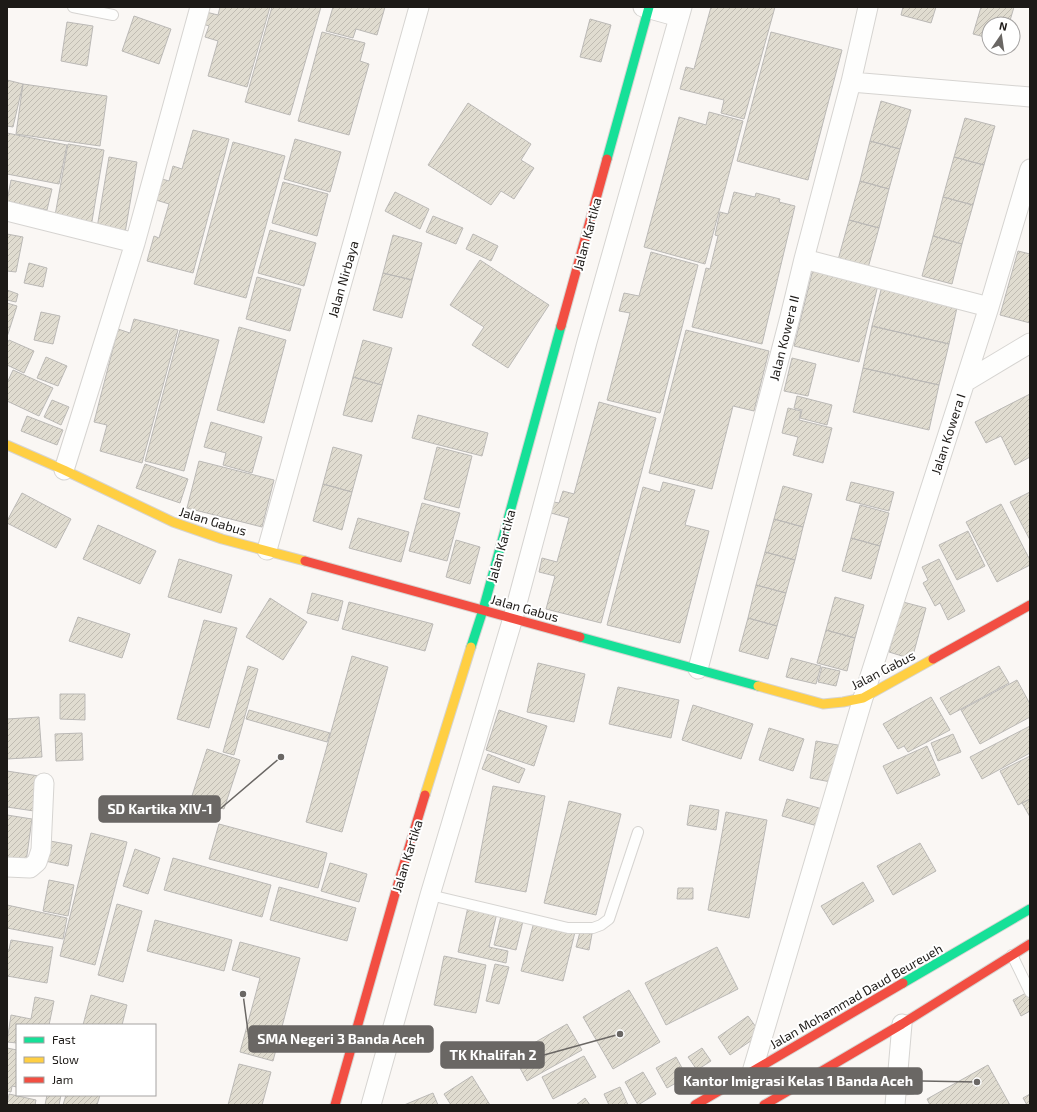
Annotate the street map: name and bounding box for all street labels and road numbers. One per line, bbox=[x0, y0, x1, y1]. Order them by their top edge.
street label: Jalan Kartika bbox=[570, 196, 604, 272]
street label: Jalan Nirbaya bbox=[324, 239, 362, 319]
street label: Jalan Kowera II bbox=[766, 294, 802, 382]
street label: Jalan Kowera I bbox=[927, 391, 969, 477]
street label: Jalan Gabus bbox=[177, 503, 249, 539]
street label: Jalan Kartika bbox=[484, 508, 518, 584]
street label: Jalan Gabus bbox=[489, 591, 561, 625]
street label: Jalan Gabus bbox=[848, 647, 918, 693]
street label: Jalan Kartika bbox=[388, 818, 426, 894]
street label: Jalan Mohammad Daud Beureueh bbox=[767, 940, 945, 1052]

